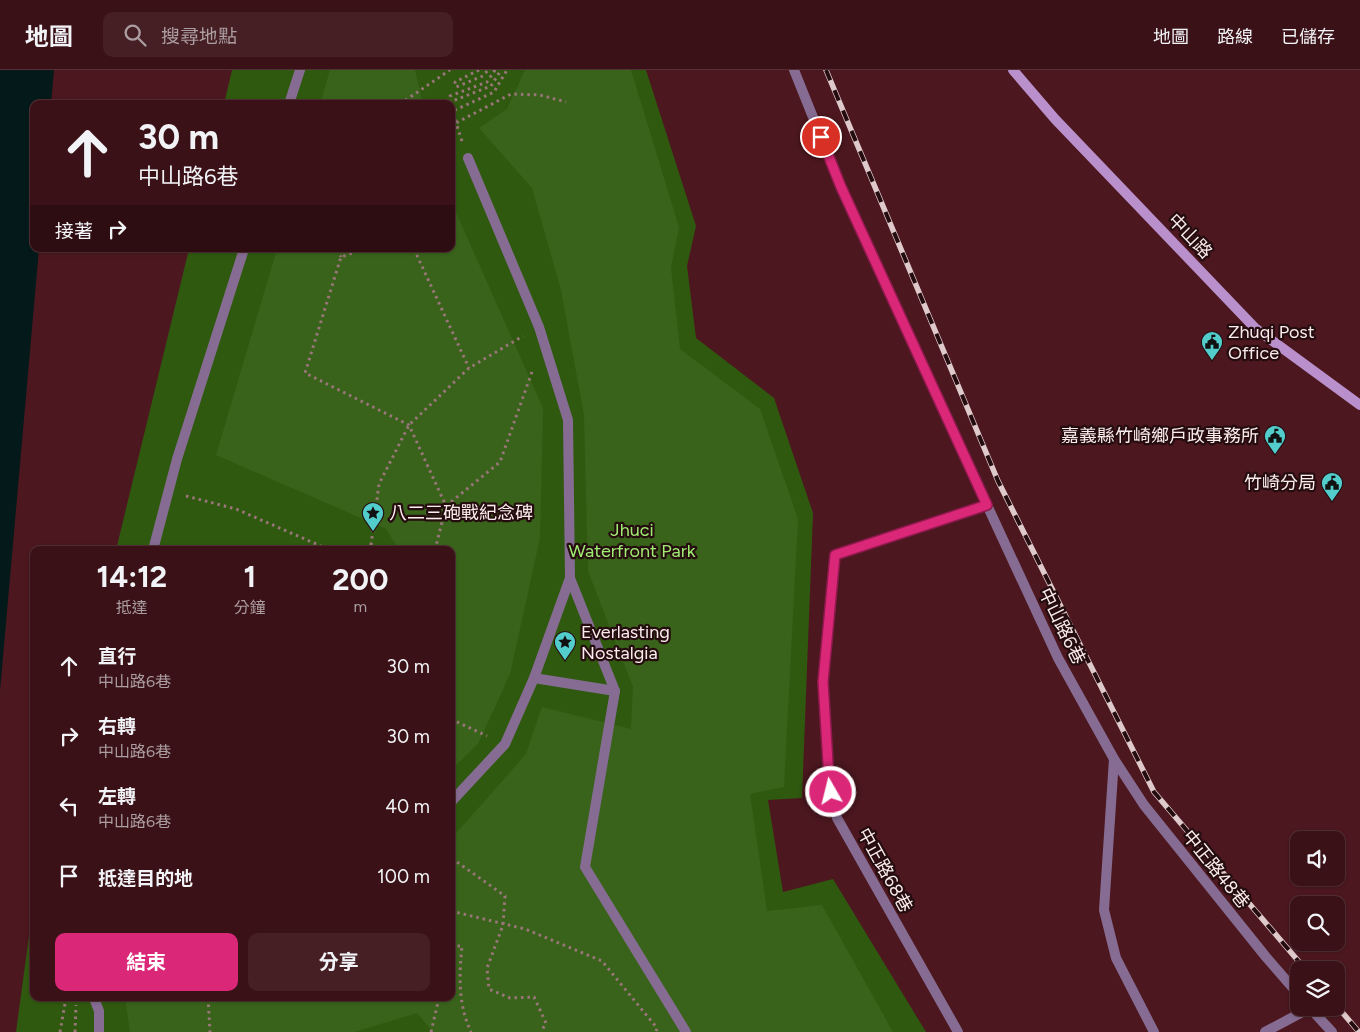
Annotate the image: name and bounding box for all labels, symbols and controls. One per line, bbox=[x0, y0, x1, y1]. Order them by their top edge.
search box bbox=[103, 12, 453, 57]
icon: search bbox=[121, 21, 149, 49]
text: 地圖 bbox=[25, 22, 73, 51]
text: 搜尋地點 bbox=[161, 25, 237, 48]
text: 地圖 bbox=[1153, 26, 1189, 48]
text: 路線 bbox=[1217, 26, 1253, 48]
text: 已儲存 bbox=[1281, 26, 1335, 48]
text: 30 m bbox=[138, 116, 219, 158]
pin bbox=[800, 116, 842, 158]
icon: ahead bbox=[55, 120, 120, 185]
icon: arrive bbox=[807, 123, 835, 151]
text: 中山路6巷 bbox=[138, 163, 238, 190]
street label: 中山路 bbox=[1163, 209, 1217, 263]
icon: right bbox=[103, 215, 131, 243]
text: 接著 bbox=[55, 220, 93, 243]
place label: Zhuqi Post Office bbox=[1228, 321, 1315, 364]
public building icon: Zhuqi Post Office bbox=[1200, 330, 1224, 361]
public building icon: 嘉義縣竹崎鄉戶政事務所 bbox=[1263, 424, 1287, 455]
place label: 嘉義縣竹崎鄉戶政事務所 bbox=[1061, 425, 1259, 447]
public building icon: 竹崎分局 bbox=[1320, 471, 1344, 502]
place label: 竹崎分局 bbox=[1244, 472, 1316, 494]
place icon: 八二三砲戰紀念碑 bbox=[361, 501, 385, 532]
place label: 八二三砲戰紀念碑 bbox=[389, 502, 533, 524]
park label: Jhuci Waterfront Park bbox=[568, 519, 696, 562]
text: 14:12 bbox=[97, 558, 167, 595]
text: 1 bbox=[243, 558, 256, 595]
text: 200 bbox=[332, 561, 388, 598]
street label: 中山路6巷 bbox=[1034, 584, 1090, 668]
text: m bbox=[354, 597, 367, 616]
text: 抵達 bbox=[116, 598, 148, 617]
text: 分鐘 bbox=[234, 598, 266, 617]
place label: Everlasting Nostalgia bbox=[581, 621, 670, 664]
place icon: Everlasting Nostalgia bbox=[553, 630, 577, 661]
text: 直行 bbox=[98, 645, 136, 668]
icon: ahead bbox=[55, 652, 83, 680]
text: 30 m bbox=[387, 655, 430, 678]
text: 中山路6巷 bbox=[98, 672, 171, 691]
text: 右轉 bbox=[98, 715, 136, 738]
icon: right bbox=[55, 722, 83, 750]
text: 30 m bbox=[387, 725, 430, 748]
text: 中山路6巷 bbox=[98, 742, 171, 761]
position arrow bbox=[804, 765, 856, 817]
text: 左轉 bbox=[98, 785, 136, 808]
icon: left bbox=[55, 792, 83, 820]
text: 40 m bbox=[385, 795, 430, 818]
text: 中山路6巷 bbox=[98, 812, 171, 831]
street label: 中正路68巷 bbox=[853, 824, 917, 916]
street label: 中正路48巷 bbox=[1178, 825, 1254, 913]
map controls bbox=[1290, 831, 1345, 1016]
button: sound bbox=[1290, 831, 1345, 886]
icon: arrive bbox=[55, 862, 83, 890]
text: 100 m bbox=[377, 865, 430, 888]
text: 抵達目的地 bbox=[98, 867, 193, 890]
button: search bbox=[1290, 896, 1345, 951]
button: 結束 bbox=[55, 933, 238, 991]
button: 分享 bbox=[248, 933, 430, 991]
button: layers bbox=[1290, 961, 1345, 1016]

